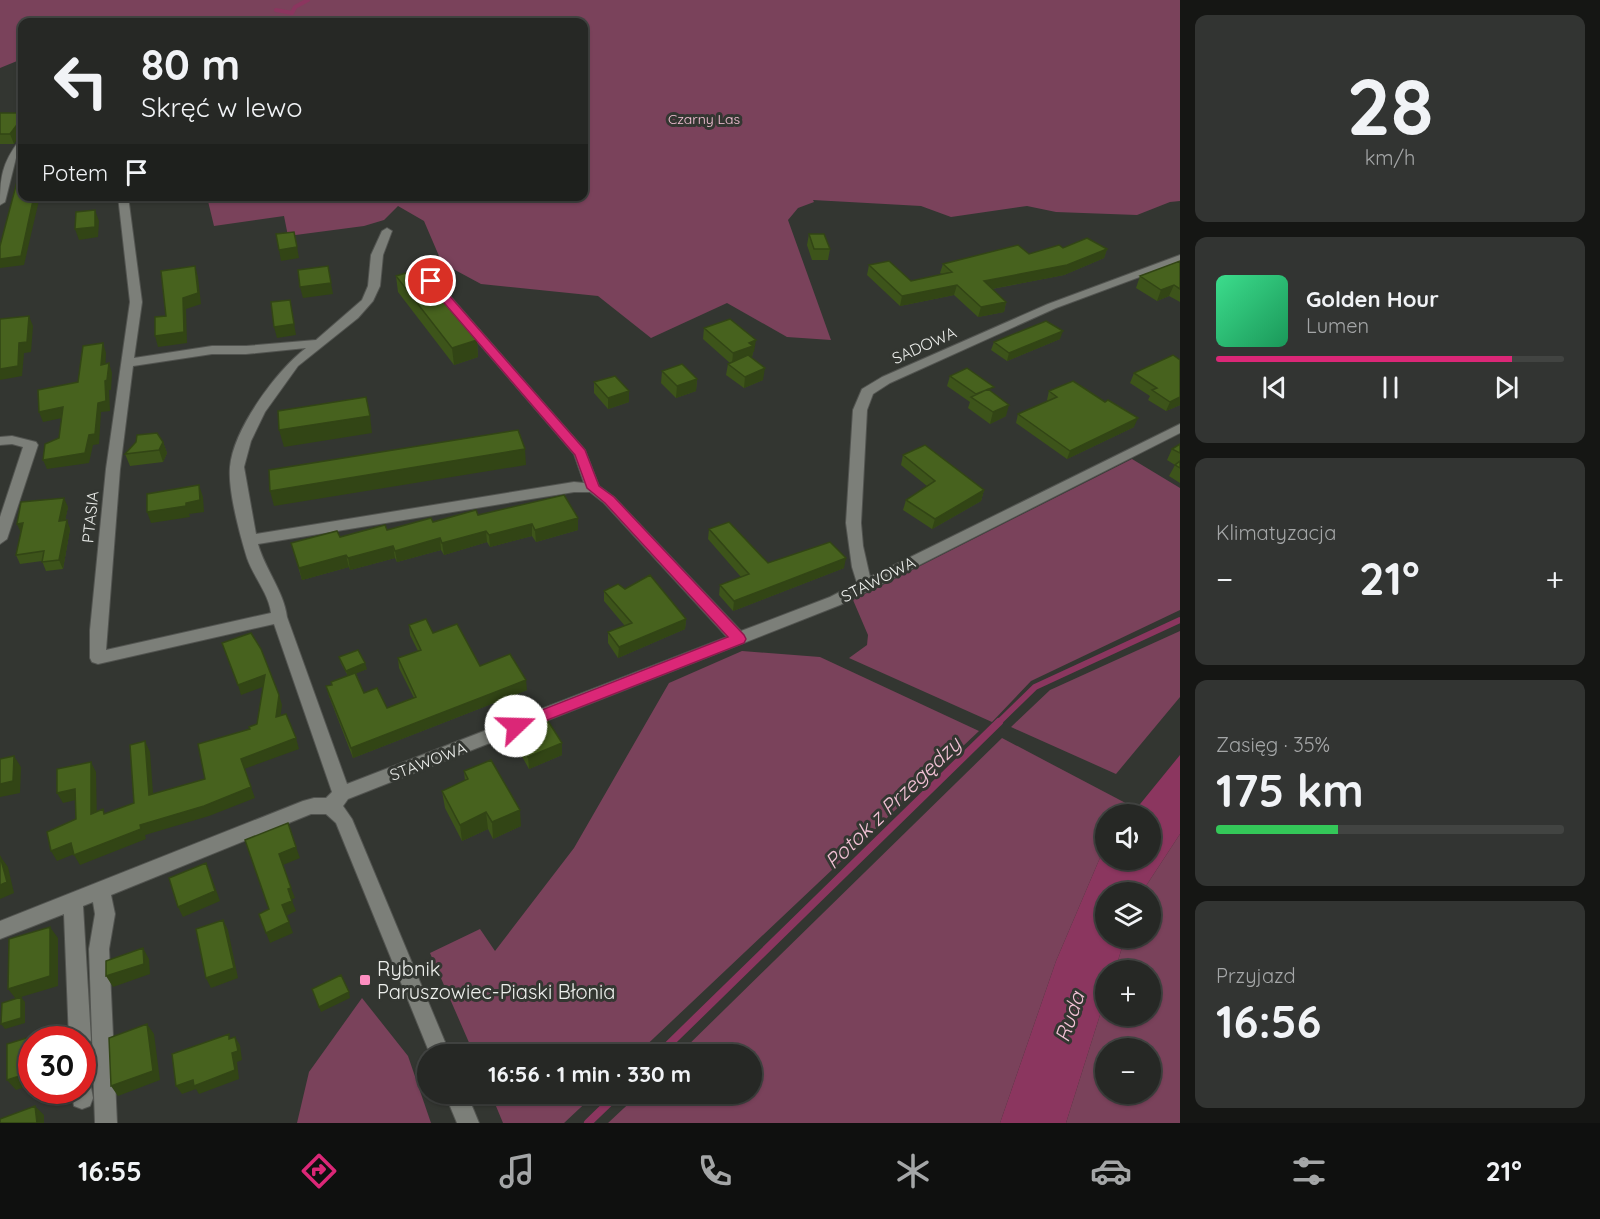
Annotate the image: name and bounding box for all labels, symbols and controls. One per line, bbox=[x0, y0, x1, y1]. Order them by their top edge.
text: 80 m bbox=[141, 38, 240, 91]
icon: left bbox=[42, 42, 120, 120]
text: 28 bbox=[1346, 57, 1434, 155]
text: Skręć w lewo bbox=[141, 90, 303, 124]
park label: Czarny Las bbox=[668, 110, 740, 128]
text: km/h bbox=[1365, 145, 1415, 170]
icon: arrive bbox=[120, 156, 153, 189]
text: Potem bbox=[42, 159, 108, 187]
pin bbox=[405, 255, 456, 306]
icon: arrive bbox=[414, 264, 447, 297]
text: Golden Hour bbox=[1306, 285, 1439, 313]
text: Lumen bbox=[1306, 313, 1369, 338]
street label: SADOWA bbox=[889, 322, 959, 368]
icon: previous bbox=[1258, 371, 1291, 404]
icon: pause bbox=[1374, 371, 1407, 404]
icon: next bbox=[1490, 371, 1523, 404]
street label: PTASIA bbox=[77, 490, 103, 544]
text: Klimatyzacja bbox=[1216, 520, 1336, 545]
text: 21° bbox=[1359, 550, 1420, 606]
street label: STAWOWA bbox=[837, 552, 919, 606]
text: − bbox=[1216, 558, 1233, 599]
text: + bbox=[1545, 558, 1564, 599]
position arrow bbox=[484, 694, 548, 758]
water label: Potok z Przegędzy bbox=[819, 730, 966, 874]
text: Zasięg · 35% bbox=[1216, 732, 1330, 757]
street label: STAWOWA bbox=[387, 737, 469, 785]
text: 175 km bbox=[1216, 762, 1364, 818]
map controls bbox=[1095, 804, 1161, 1104]
button: sound bbox=[1095, 804, 1161, 870]
button: layers bbox=[1095, 882, 1161, 948]
place label: Rybnik Paruszowiec-Piaski Błonia bbox=[377, 956, 615, 1004]
button: + bbox=[1095, 960, 1161, 1026]
text: Przyjazd bbox=[1216, 963, 1296, 988]
marker: Rybnik Paruszowiec-Piaski Błonia bbox=[358, 973, 372, 987]
water label: Ruda bbox=[1048, 987, 1090, 1045]
text: 16:56 bbox=[1216, 993, 1321, 1049]
speed limit sign: 30 bbox=[18, 1026, 96, 1104]
button: − bbox=[1095, 1038, 1161, 1104]
text: 16:56 · 1 min · 330 m bbox=[488, 1060, 691, 1088]
icon: directions bbox=[298, 1150, 340, 1192]
icon: music bbox=[496, 1150, 538, 1192]
icon: phone bbox=[694, 1150, 736, 1192]
icon: climate bbox=[892, 1150, 934, 1192]
icon: car bbox=[1090, 1150, 1132, 1192]
icon: filters bbox=[1288, 1150, 1330, 1192]
text: 16:55 bbox=[78, 1154, 142, 1188]
text: 21° bbox=[1485, 1154, 1522, 1188]

